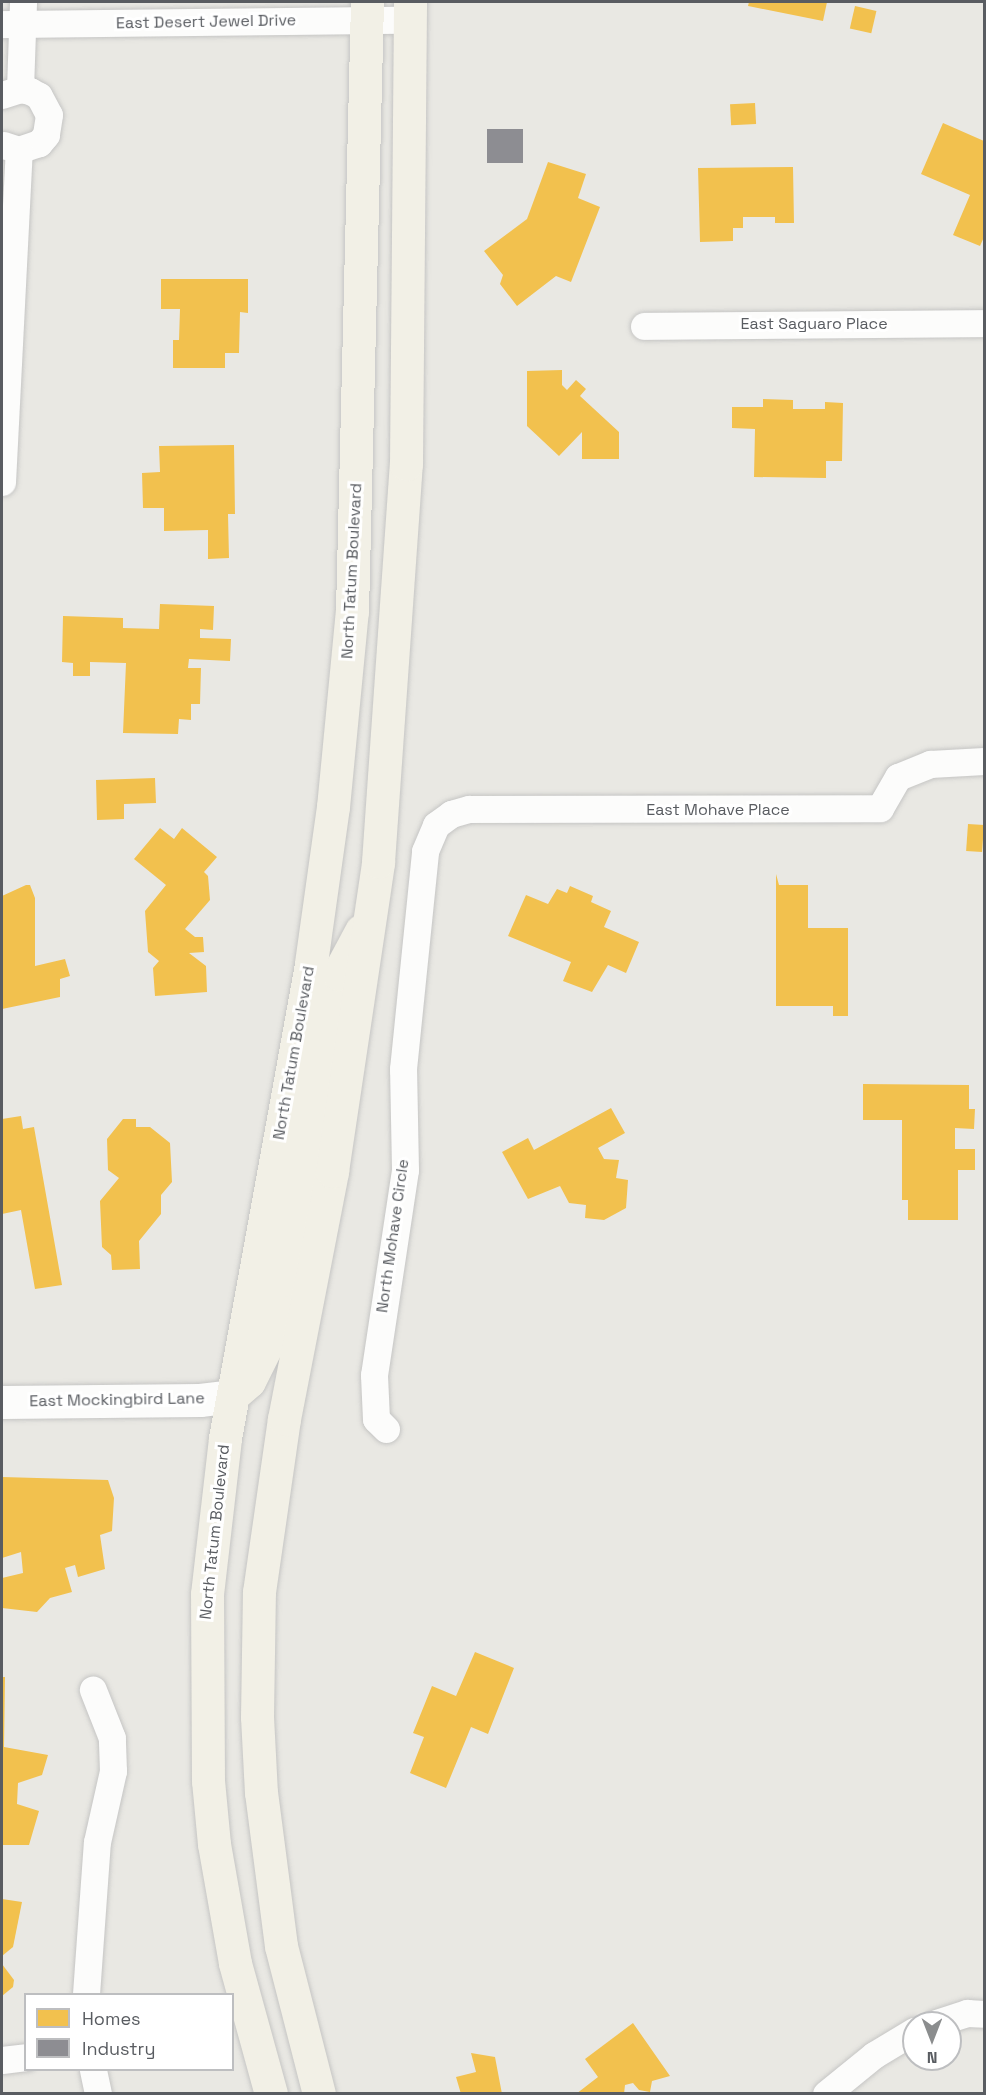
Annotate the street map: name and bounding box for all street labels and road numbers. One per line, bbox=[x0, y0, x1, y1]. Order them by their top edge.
street label: East Desert Jewel Drive bbox=[116, 11, 296, 33]
street label: East Saguaro Place bbox=[740, 314, 888, 334]
street label: North Tatum Boulevard bbox=[338, 482, 366, 660]
street label: East Mohave Place bbox=[646, 800, 790, 820]
street label: North Tatum Boulevard bbox=[269, 964, 319, 1142]
street label: North Mohave Circle bbox=[373, 1158, 413, 1314]
street label: East Mockingbird Lane bbox=[29, 1389, 205, 1411]
street label: North Tatum Boulevard bbox=[196, 1443, 234, 1621]

